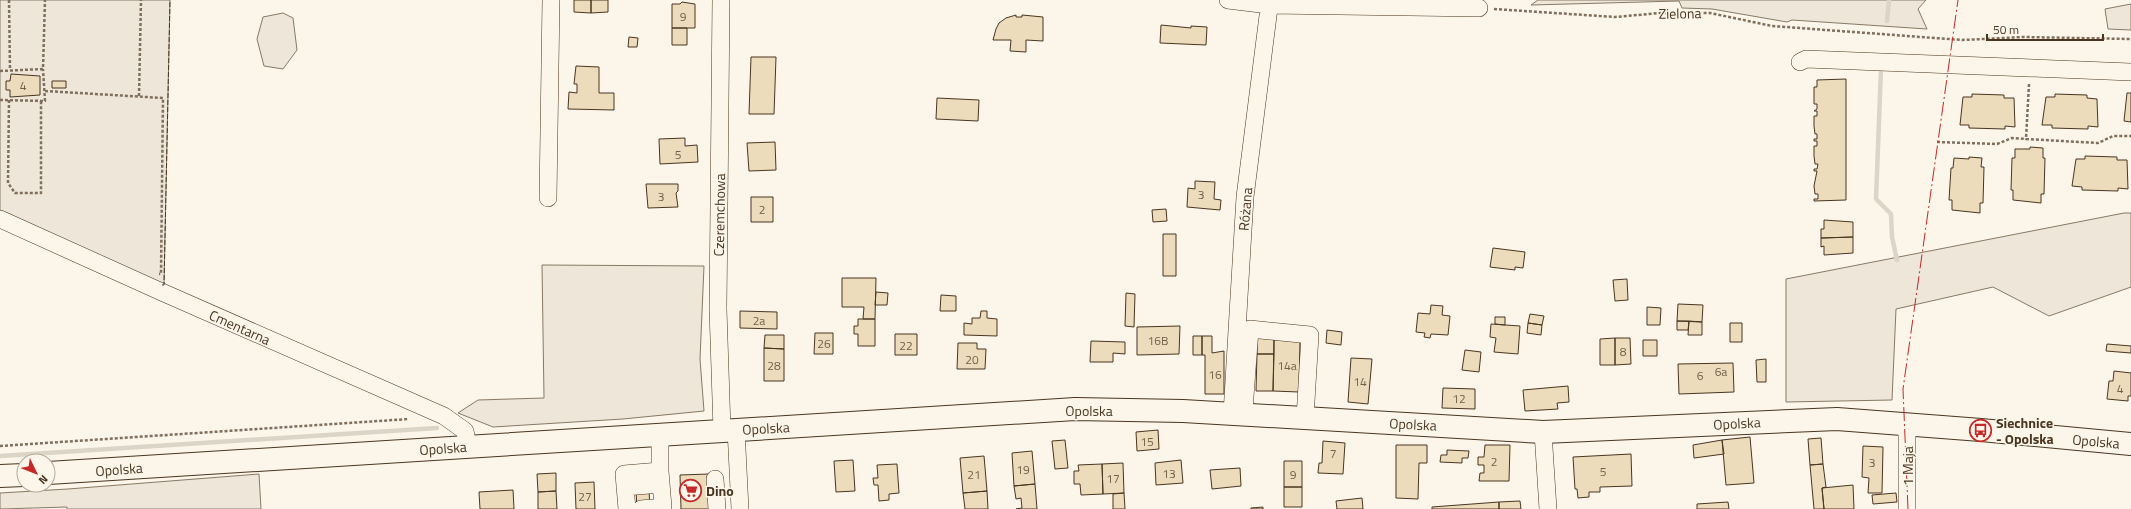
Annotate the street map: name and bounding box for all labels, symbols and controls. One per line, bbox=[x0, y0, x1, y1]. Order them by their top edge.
street label: Zielona bbox=[1658, 2, 1702, 24]
house number: 9 bbox=[680, 7, 687, 26]
scale bar bbox=[1987, 16, 2103, 42]
text: 50 m bbox=[1993, 20, 2019, 39]
house number: 4 bbox=[20, 76, 27, 95]
house number: 5 bbox=[675, 145, 682, 164]
street label: Czeremchowa bbox=[708, 173, 730, 257]
house number: 3 bbox=[1198, 185, 1204, 204]
street label: Różana bbox=[1233, 186, 1257, 232]
house number: 3 bbox=[658, 187, 664, 206]
house number: 2 bbox=[759, 200, 765, 219]
street label: Cmentarna bbox=[206, 304, 274, 350]
house number: 2a bbox=[753, 311, 765, 330]
house number: 16B bbox=[1148, 331, 1168, 350]
house number: 26 bbox=[817, 334, 831, 353]
house number: 22 bbox=[899, 336, 913, 355]
house number: 8 bbox=[1620, 342, 1627, 361]
house number: 20 bbox=[965, 350, 979, 369]
house number: 28 bbox=[767, 356, 781, 375]
house number: 14a bbox=[1277, 356, 1297, 375]
house number: 6a bbox=[1715, 362, 1727, 381]
house number: 16 bbox=[1208, 365, 1222, 384]
house number: 6 bbox=[1697, 366, 1704, 385]
house number: 14 bbox=[1353, 372, 1367, 391]
house number: 4 bbox=[2117, 379, 2124, 398]
house number: 12 bbox=[1452, 389, 1466, 408]
street label: Opolska bbox=[1065, 400, 1113, 421]
street label: Opolska bbox=[1713, 411, 1761, 435]
street label: Opolska bbox=[1389, 412, 1437, 436]
place label: Siechnice - Opolska bbox=[1996, 412, 2054, 449]
street label: Opolska bbox=[742, 416, 790, 440]
bus stop icon: Siechnice - Opolska bbox=[1968, 417, 1994, 443]
street label: Opolska bbox=[2071, 428, 2121, 454]
house number: 15 bbox=[1140, 432, 1154, 451]
street label: Opolska bbox=[419, 436, 467, 460]
house number: 7 bbox=[1330, 444, 1336, 463]
street label: 1 Maja bbox=[1897, 446, 1918, 486]
house number: 2 bbox=[1491, 452, 1497, 471]
north arrow bbox=[16, 453, 56, 493]
house number: 3 bbox=[1869, 453, 1875, 472]
street label: Opolska bbox=[95, 457, 143, 481]
house number: 19 bbox=[1016, 460, 1030, 479]
house number: 5 bbox=[1600, 462, 1607, 481]
house number: 13 bbox=[1162, 464, 1176, 483]
house number: 21 bbox=[967, 465, 981, 484]
house number: 9 bbox=[1290, 465, 1297, 484]
house number: 17 bbox=[1106, 469, 1120, 488]
text: N bbox=[35, 472, 52, 488]
supermarket icon: Dino bbox=[677, 477, 703, 503]
place label: Dino bbox=[706, 480, 734, 501]
house number: 27 bbox=[578, 487, 592, 506]

